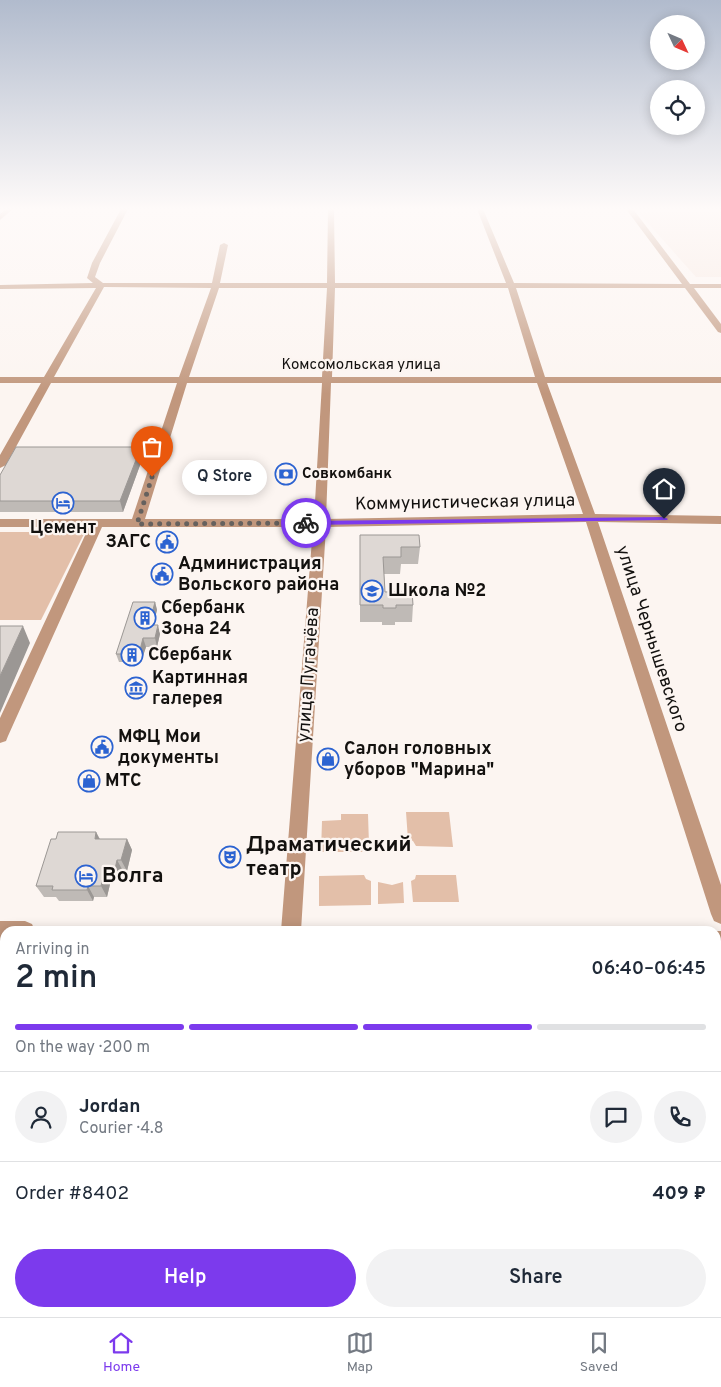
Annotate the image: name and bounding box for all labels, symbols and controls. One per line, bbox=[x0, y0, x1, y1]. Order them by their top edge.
north arrow bbox=[650, 15, 705, 70]
map controls bbox=[650, 15, 705, 135]
button: locate bbox=[650, 80, 705, 135]
street label: Комсомольская улица bbox=[281, 356, 441, 375]
pin bbox=[131, 426, 173, 477]
icon: bag bbox=[138, 433, 166, 461]
callout: Q Store bbox=[182, 460, 267, 494]
bank icon: Совкомбанк bbox=[274, 462, 298, 486]
place label: Совкомбанк bbox=[302, 465, 392, 484]
text: Q Store bbox=[197, 467, 252, 487]
pin bbox=[643, 468, 685, 519]
icon: home bbox=[650, 475, 678, 503]
street label: Коммунистическая улица bbox=[355, 490, 575, 516]
hotel icon: Цемент bbox=[51, 491, 75, 515]
courier bbox=[281, 498, 331, 548]
icon: bike bbox=[292, 509, 320, 537]
place label: Цемент bbox=[30, 517, 97, 540]
public building icon: ЗАГС bbox=[155, 530, 179, 554]
place label: ЗАГС bbox=[105, 531, 151, 554]
street label: улица Чернышевского bbox=[610, 543, 692, 735]
place label: Администрация Вольского района bbox=[178, 553, 339, 597]
public building icon: Администрация Вольского района bbox=[150, 562, 174, 586]
school or university icon: Школа №2 bbox=[360, 579, 384, 603]
place label: Школа №2 bbox=[388, 580, 486, 603]
place label: Сбербанк Зона 24 bbox=[161, 597, 246, 641]
building icon: Сбербанк Зона 24 bbox=[133, 606, 157, 630]
street label: улица Пугачёва bbox=[293, 607, 325, 743]
building icon: Сбербанк bbox=[120, 643, 144, 667]
place label: Сбербанк bbox=[148, 644, 233, 667]
place label: Картинная галерея bbox=[152, 667, 248, 711]
museum icon: Картинная галерея bbox=[124, 676, 148, 700]
place label: МФЦ Мои документы bbox=[118, 726, 219, 770]
public building icon: МФЦ Мои документы bbox=[90, 735, 114, 759]
place label: Салон головных уборов "Марина" bbox=[344, 738, 494, 782]
shop icon: Салон головных уборов "Марина" bbox=[316, 747, 340, 771]
shop icon: МТС bbox=[77, 769, 101, 793]
place label: МТС bbox=[105, 770, 142, 793]
place label: Драматический театр bbox=[246, 832, 411, 883]
theatre icon: Драматический театр bbox=[218, 845, 242, 869]
place label: Волга bbox=[102, 863, 163, 890]
hotel icon: Волга bbox=[74, 864, 98, 888]
text: Arriving in bbox=[15, 940, 90, 960]
text: 06:40–06:45 bbox=[591, 957, 706, 981]
text: 2 min bbox=[15, 959, 97, 999]
text: On the way · 200 m bbox=[15, 1038, 150, 1058]
button: person bbox=[15, 1091, 67, 1143]
button: chat bbox=[590, 1091, 642, 1143]
button: phone bbox=[654, 1091, 706, 1143]
text: Jordan bbox=[79, 1095, 141, 1119]
text: Courier · 4.8 bbox=[79, 1119, 163, 1139]
text: Order #8402 bbox=[15, 1182, 129, 1206]
text: 409 ₽ bbox=[652, 1182, 706, 1206]
button: Help bbox=[15, 1249, 356, 1307]
button: Share bbox=[366, 1249, 706, 1307]
tab: Home bbox=[103, 1329, 140, 1376]
tab: Map bbox=[346, 1329, 374, 1376]
tab: Saved bbox=[580, 1329, 618, 1376]

